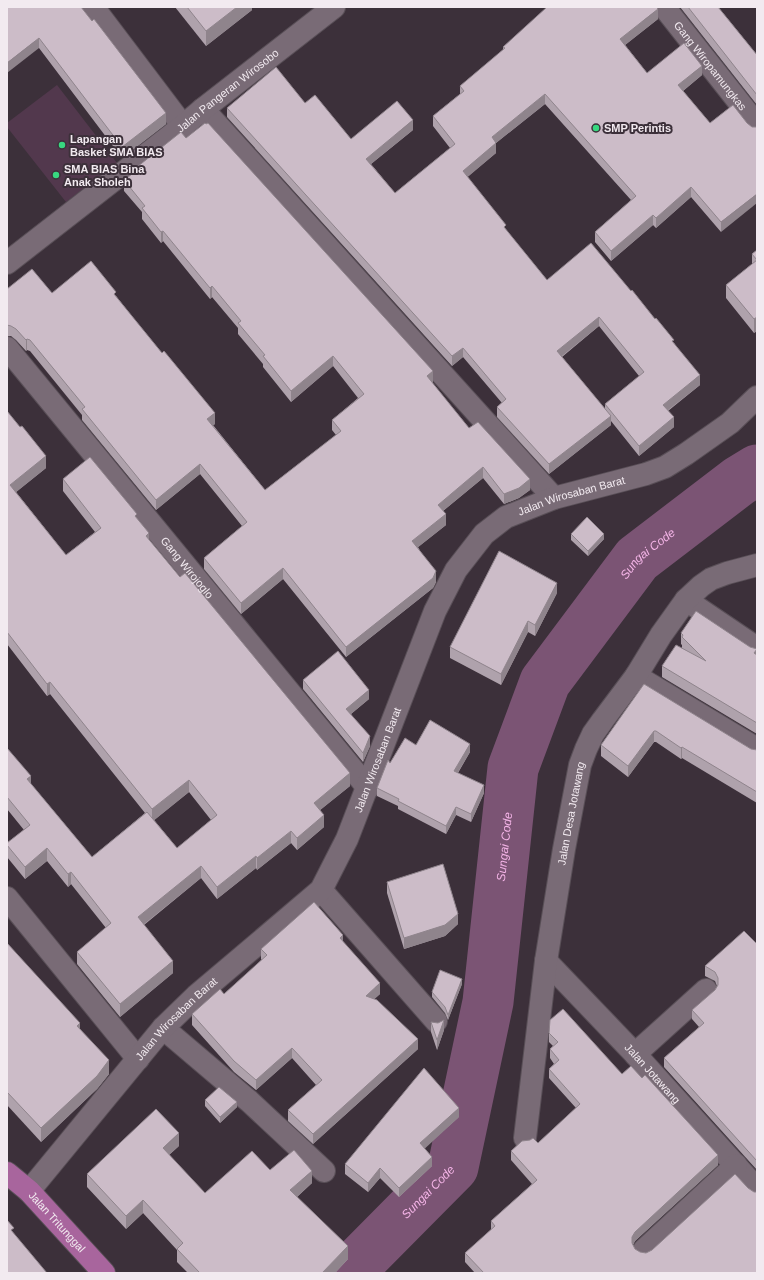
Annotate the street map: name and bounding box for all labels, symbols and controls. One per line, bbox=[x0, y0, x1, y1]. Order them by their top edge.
street label: Gang Wiropamungkas bbox=[672, 19, 749, 113]
street label: Jalan Pangeran Wirosobo bbox=[174, 46, 281, 135]
place label: SMP Perintis bbox=[604, 122, 671, 134]
marker: SMP Perintis bbox=[591, 123, 601, 133]
place label: Lapangan Basket SMA BIAS bbox=[70, 133, 163, 158]
marker: Lapangan Basket SMA BIAS bbox=[57, 140, 67, 150]
place label: SMA BIAS Bina Anak Sholeh bbox=[64, 163, 145, 188]
marker: SMA BIAS Bina Anak Sholeh bbox=[51, 170, 61, 180]
street label: Jalan Wirosaban Barat bbox=[516, 474, 626, 518]
water label: Sungai Code bbox=[617, 525, 678, 582]
street label: Gang Wirojoglo bbox=[158, 534, 216, 601]
street label: Jalan Wirosaban Barat bbox=[352, 706, 403, 814]
street label: Jalan Desa Jotawang bbox=[555, 760, 587, 866]
water label: Sungai Code bbox=[494, 811, 515, 882]
street label: Jalan Wirosaban Barat bbox=[133, 975, 220, 1062]
street label: Jalan Jotawang bbox=[622, 1041, 683, 1106]
water label: Sungai Code bbox=[399, 1162, 458, 1222]
street label: Jalan Tritunggal bbox=[26, 1189, 88, 1254]

